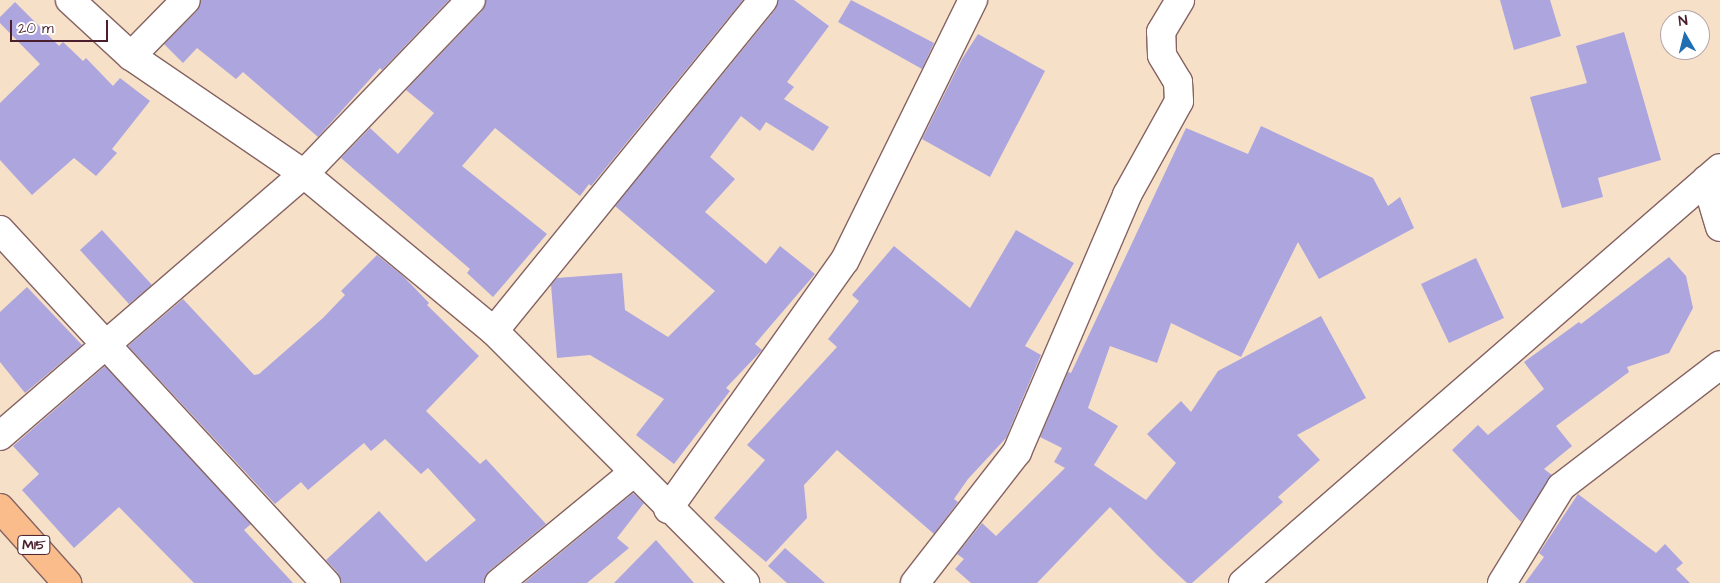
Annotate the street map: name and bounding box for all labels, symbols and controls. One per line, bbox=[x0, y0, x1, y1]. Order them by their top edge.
scale bar bbox=[12, 10, 110, 42]
north arrow bbox=[1660, 10, 1710, 60]
text: N bbox=[1677, 11, 1689, 32]
text: 20 m bbox=[18, 18, 54, 39]
road number: M15 bbox=[16, 534, 52, 556]

